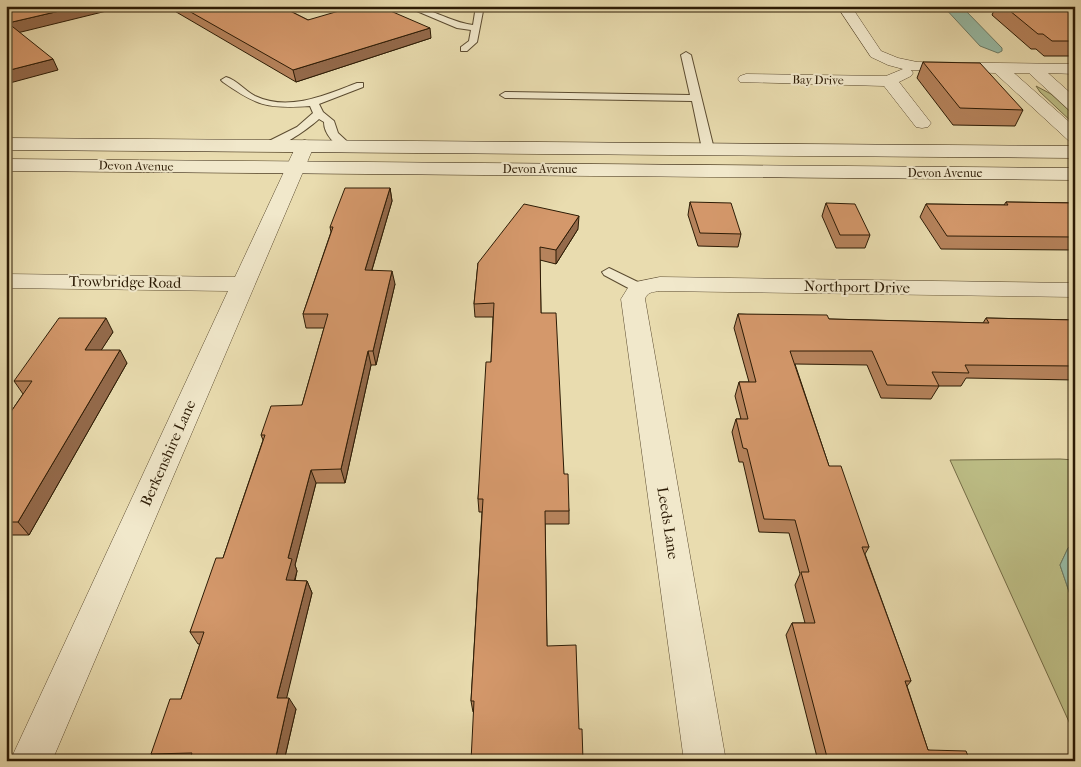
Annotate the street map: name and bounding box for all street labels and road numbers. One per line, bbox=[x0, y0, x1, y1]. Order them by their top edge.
street label: Bay Drive bbox=[792, 73, 844, 87]
street label: Devon Avenue bbox=[98, 158, 174, 174]
street label: Devon Avenue bbox=[503, 162, 578, 176]
street label: Devon Avenue bbox=[908, 166, 983, 180]
street label: Trowbridge Road bbox=[69, 272, 182, 292]
street label: Northport Drive bbox=[804, 277, 911, 297]
street label: Berkenshire Lane bbox=[137, 397, 200, 509]
street label: Leeds Lane bbox=[653, 486, 683, 561]

